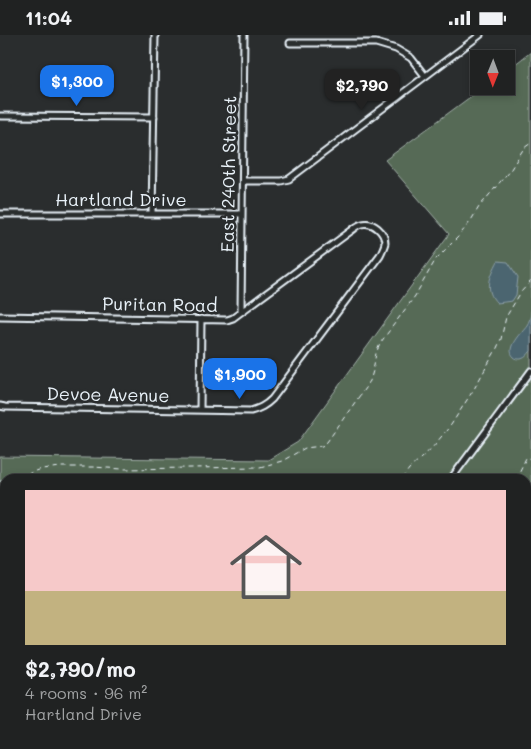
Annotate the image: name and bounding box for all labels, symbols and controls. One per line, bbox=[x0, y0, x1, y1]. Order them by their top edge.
text: 11:04 bbox=[25, 5, 72, 30]
north arrow bbox=[470, 50, 515, 95]
map controls bbox=[470, 50, 515, 95]
pin: $1,300 bbox=[36, 65, 118, 107]
pin: $2,790 bbox=[321, 69, 403, 111]
text: $1,300 bbox=[51, 70, 103, 91]
text: $2,790 bbox=[336, 74, 388, 95]
street label: East 240th Street bbox=[215, 95, 241, 253]
street label: Hartland Drive bbox=[55, 187, 187, 211]
street label: Puritan Road bbox=[102, 291, 218, 317]
pin: $1,900 bbox=[199, 357, 281, 400]
text: $1,900 bbox=[214, 363, 266, 384]
street label: Devoe Avenue bbox=[46, 381, 170, 407]
icon: home bbox=[221, 522, 311, 612]
text: $2,790/mo bbox=[25, 655, 136, 682]
text: 4 rooms · 96 m² bbox=[25, 682, 147, 703]
text: Hartland Drive bbox=[25, 703, 142, 724]

